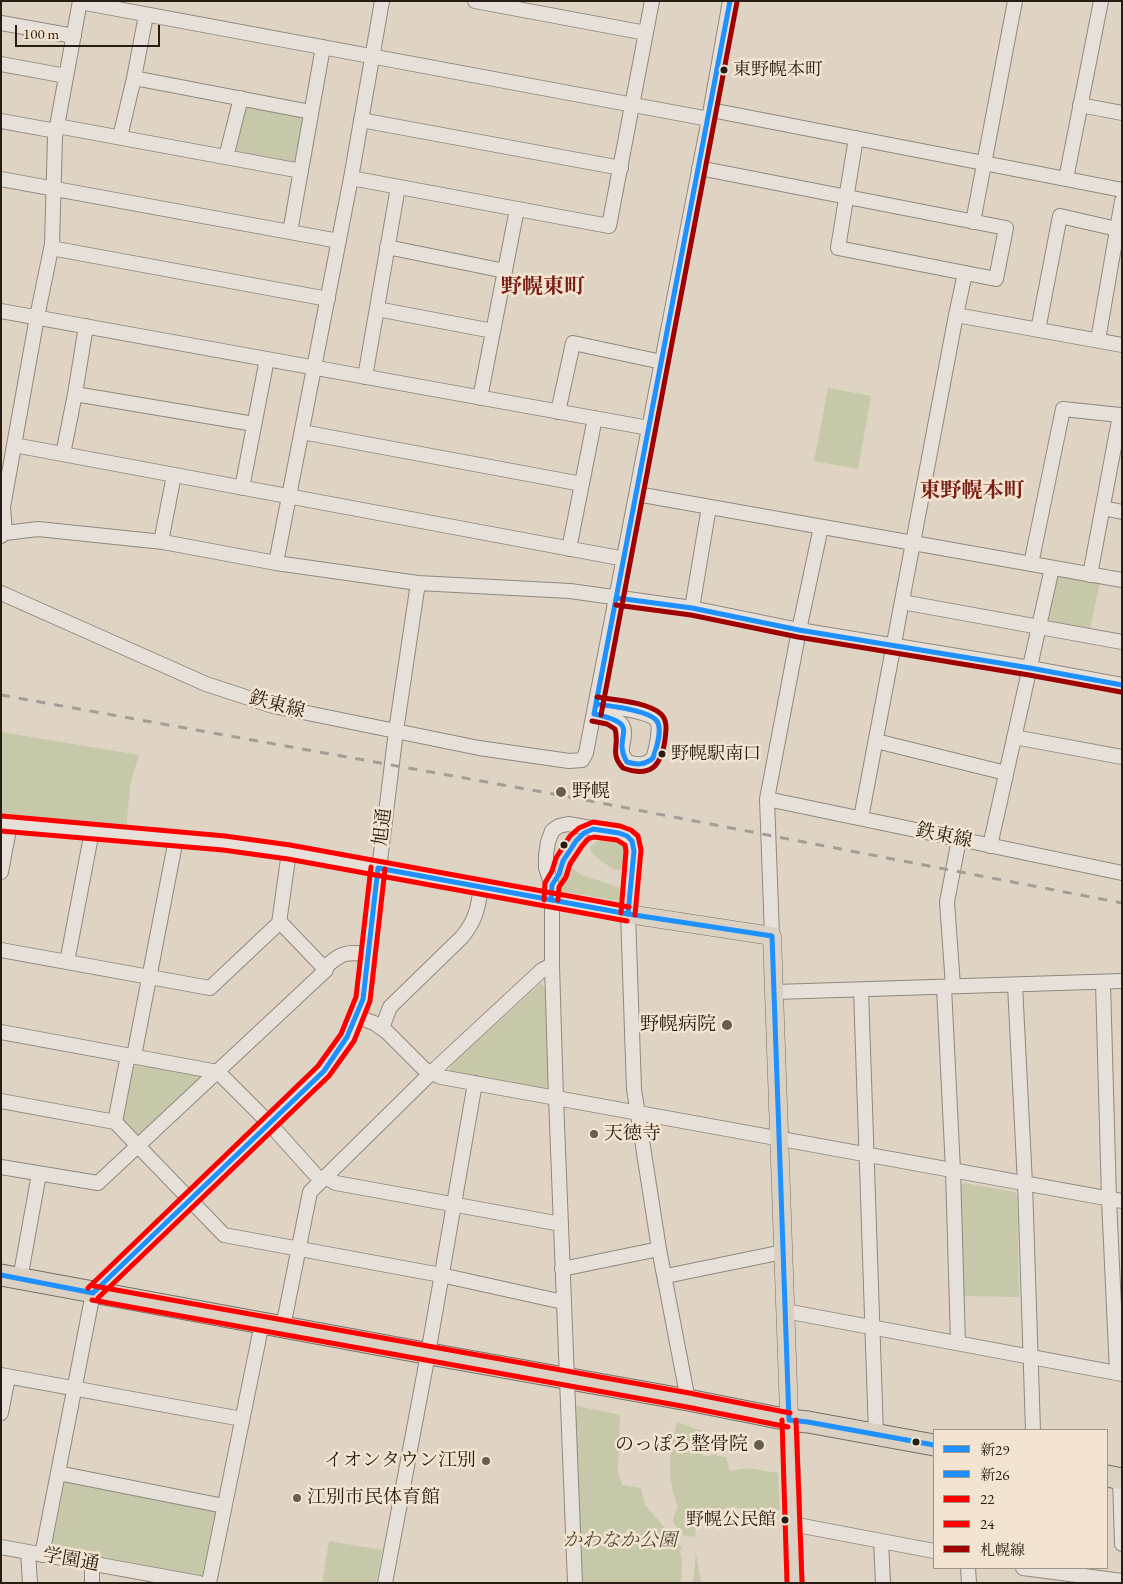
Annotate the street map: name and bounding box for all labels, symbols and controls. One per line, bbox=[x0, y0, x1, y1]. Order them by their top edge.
scale bar bbox=[18, 15, 162, 47]
text: 100 m bbox=[23, 24, 59, 43]
place label: 東野幌本町 bbox=[733, 59, 823, 81]
marker: 東野幌本町 bbox=[719, 65, 729, 75]
district label: 野幌東町 bbox=[501, 274, 585, 300]
district label: 東野幌本町 bbox=[920, 478, 1024, 504]
street label: 鉄東線 bbox=[247, 687, 307, 723]
place label: 野幌駅南口 bbox=[671, 743, 761, 765]
marker: 野幌駅南口 bbox=[657, 749, 667, 759]
place label: 野幌 bbox=[572, 781, 610, 803]
marker: 野幌 bbox=[554, 785, 568, 799]
street label: 旭通 bbox=[369, 807, 397, 847]
street label: 鉄東線 bbox=[914, 819, 974, 853]
unlabelled marker bbox=[559, 840, 569, 850]
place label: 野幌病院 bbox=[640, 1014, 716, 1036]
marker: 野幌病院 bbox=[720, 1018, 734, 1032]
place label: 天徳寺 bbox=[604, 1123, 661, 1145]
marker: 天徳寺 bbox=[588, 1128, 600, 1140]
legend bbox=[933, 1429, 1108, 1569]
place label: のっぽろ整骨院 bbox=[615, 1434, 748, 1456]
unlabelled marker bbox=[911, 1437, 921, 1447]
marker: のっぽろ整骨院 bbox=[752, 1438, 766, 1452]
text: 新29 bbox=[980, 1440, 1009, 1459]
place label: イオンタウン江別 bbox=[324, 1450, 476, 1472]
marker: イオンタウン江別 bbox=[480, 1455, 492, 1467]
text: 新26 bbox=[980, 1465, 1009, 1484]
place label: 江別市民体育館 bbox=[307, 1487, 440, 1509]
text: 22 bbox=[980, 1489, 994, 1508]
marker: 江別市民体育館 bbox=[291, 1492, 303, 1504]
place label: 野幌公民館 bbox=[686, 1509, 776, 1531]
text: 24 bbox=[980, 1514, 994, 1533]
marker: 野幌公民館 bbox=[780, 1515, 790, 1525]
park label: かわなか公園 bbox=[563, 1530, 677, 1552]
text: 札幌線 bbox=[980, 1540, 1025, 1559]
street label: 学園通 bbox=[41, 1544, 101, 1576]

